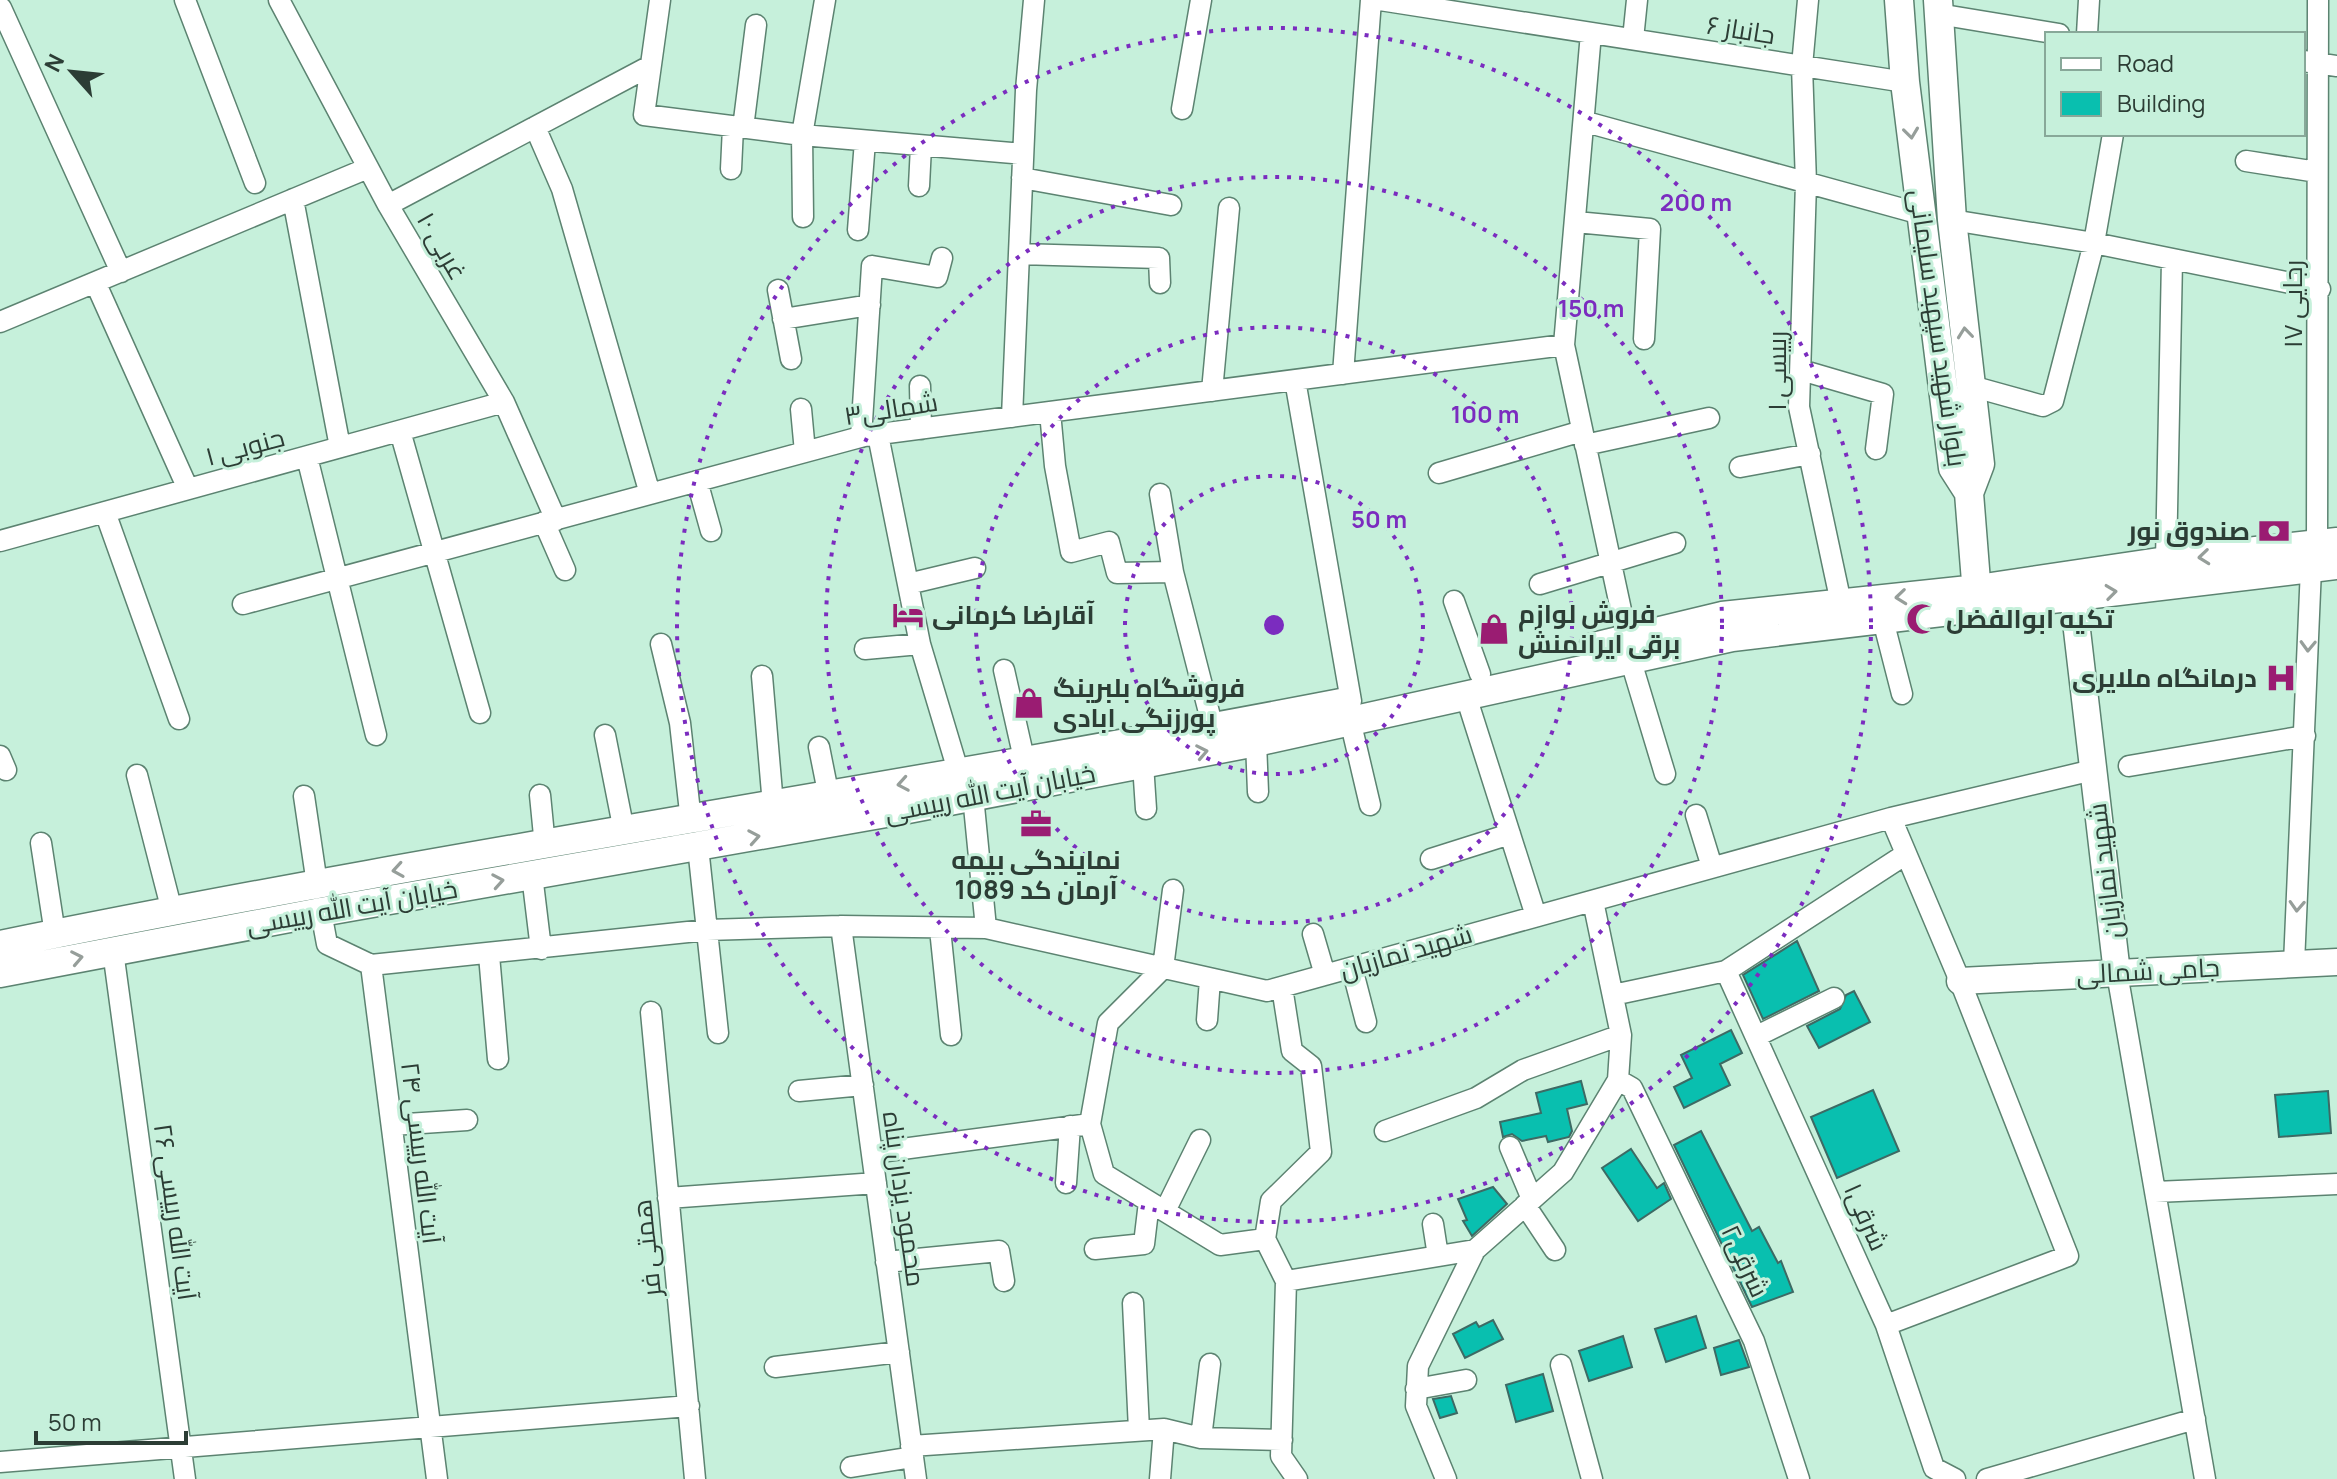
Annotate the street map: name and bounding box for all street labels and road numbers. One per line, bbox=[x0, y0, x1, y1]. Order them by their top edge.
street label: جانباز ۶ bbox=[1704, 6, 1778, 52]
street label: بلوار شهید سپهبد سلیمانی bbox=[1902, 187, 1976, 469]
street label: غربی ۱۰ bbox=[409, 205, 477, 286]
street label: رجایی ۱۷ bbox=[2274, 260, 2310, 348]
street label: رییسی ۱ bbox=[1758, 331, 1794, 411]
street label: شمالی۳ bbox=[841, 383, 940, 433]
street label: جنوبی ۱ bbox=[201, 418, 288, 474]
street label: خیابان آیت الله رییسی bbox=[882, 754, 1098, 830]
street label: شهید نمازیان bbox=[2078, 801, 2130, 941]
street label: خیابان آیت الله رییسی bbox=[244, 870, 460, 942]
street label: شهید نمازیان bbox=[1335, 915, 1476, 987]
street label: جامی شمالی bbox=[2075, 948, 2221, 992]
street label: آیت الله رییسی ۲۴ bbox=[393, 1060, 451, 1246]
street label: محمود یزدان پناه bbox=[875, 1109, 935, 1289]
street label: آیت الله رییسی ۲۶ bbox=[146, 1121, 206, 1303]
street label: شرقی۱ bbox=[1836, 1177, 1898, 1256]
street label: همتی فر bbox=[623, 1198, 669, 1301]
street label: شرقی۲ bbox=[1714, 1218, 1778, 1303]

